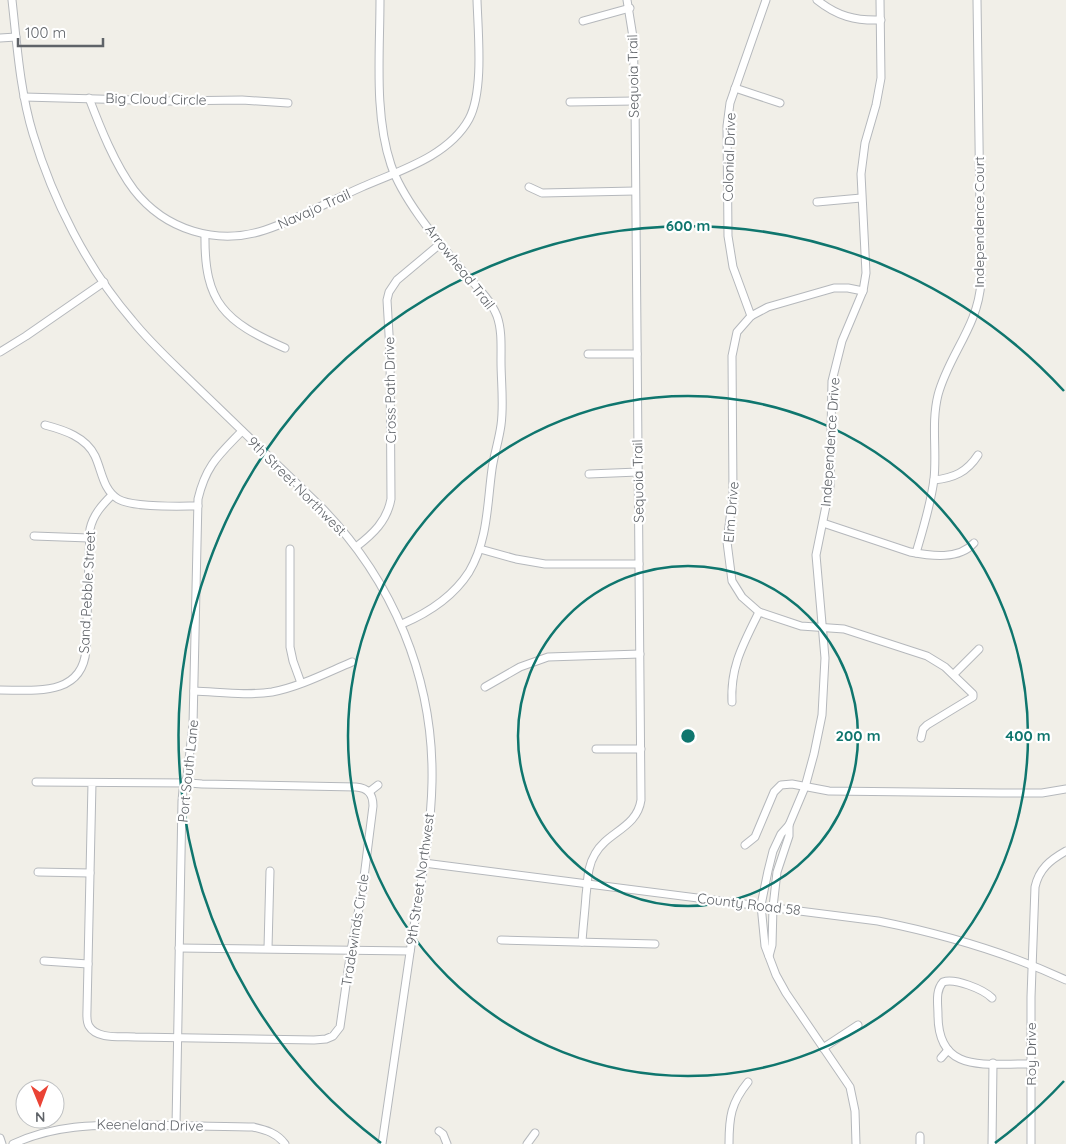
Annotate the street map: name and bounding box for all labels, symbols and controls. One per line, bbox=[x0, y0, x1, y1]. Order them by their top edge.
scale bar bbox=[18, 15, 102, 47]
text: 100 m bbox=[25, 23, 66, 42]
street label: Sequoia Trail bbox=[623, 34, 643, 118]
street label: Big Cloud Circle bbox=[105, 89, 207, 109]
street label: Colonial Drive bbox=[718, 112, 740, 202]
street label: Independence Court bbox=[970, 156, 988, 288]
street label: Navajo Trail bbox=[275, 185, 353, 233]
text: 600 m bbox=[666, 216, 710, 235]
street label: Arrowhead Trail bbox=[421, 221, 499, 313]
street label: Cross Path Drive bbox=[380, 336, 400, 443]
street label: Independence Drive bbox=[817, 377, 844, 507]
street label: 9th Street Northwest bbox=[244, 433, 351, 540]
street label: Sequoia Trail bbox=[628, 439, 648, 523]
street label: Elm Drive bbox=[719, 481, 743, 543]
street label: Sand Pebble Street bbox=[75, 530, 99, 654]
street label: Port South Lane bbox=[174, 719, 202, 823]
text: 200 m bbox=[836, 726, 881, 745]
text: 400 m bbox=[1005, 726, 1051, 745]
centre of rings bbox=[679, 727, 697, 745]
street label: 9th Street Northwest bbox=[402, 812, 438, 946]
street label: Tradewinds Circle bbox=[337, 872, 373, 988]
street label: County Road 58 bbox=[696, 889, 802, 919]
street label: Roy Drive bbox=[1022, 1022, 1040, 1086]
north arrow bbox=[15, 1079, 65, 1129]
text: N bbox=[35, 1108, 46, 1126]
street label: Keeneland Drive bbox=[96, 1115, 204, 1135]

